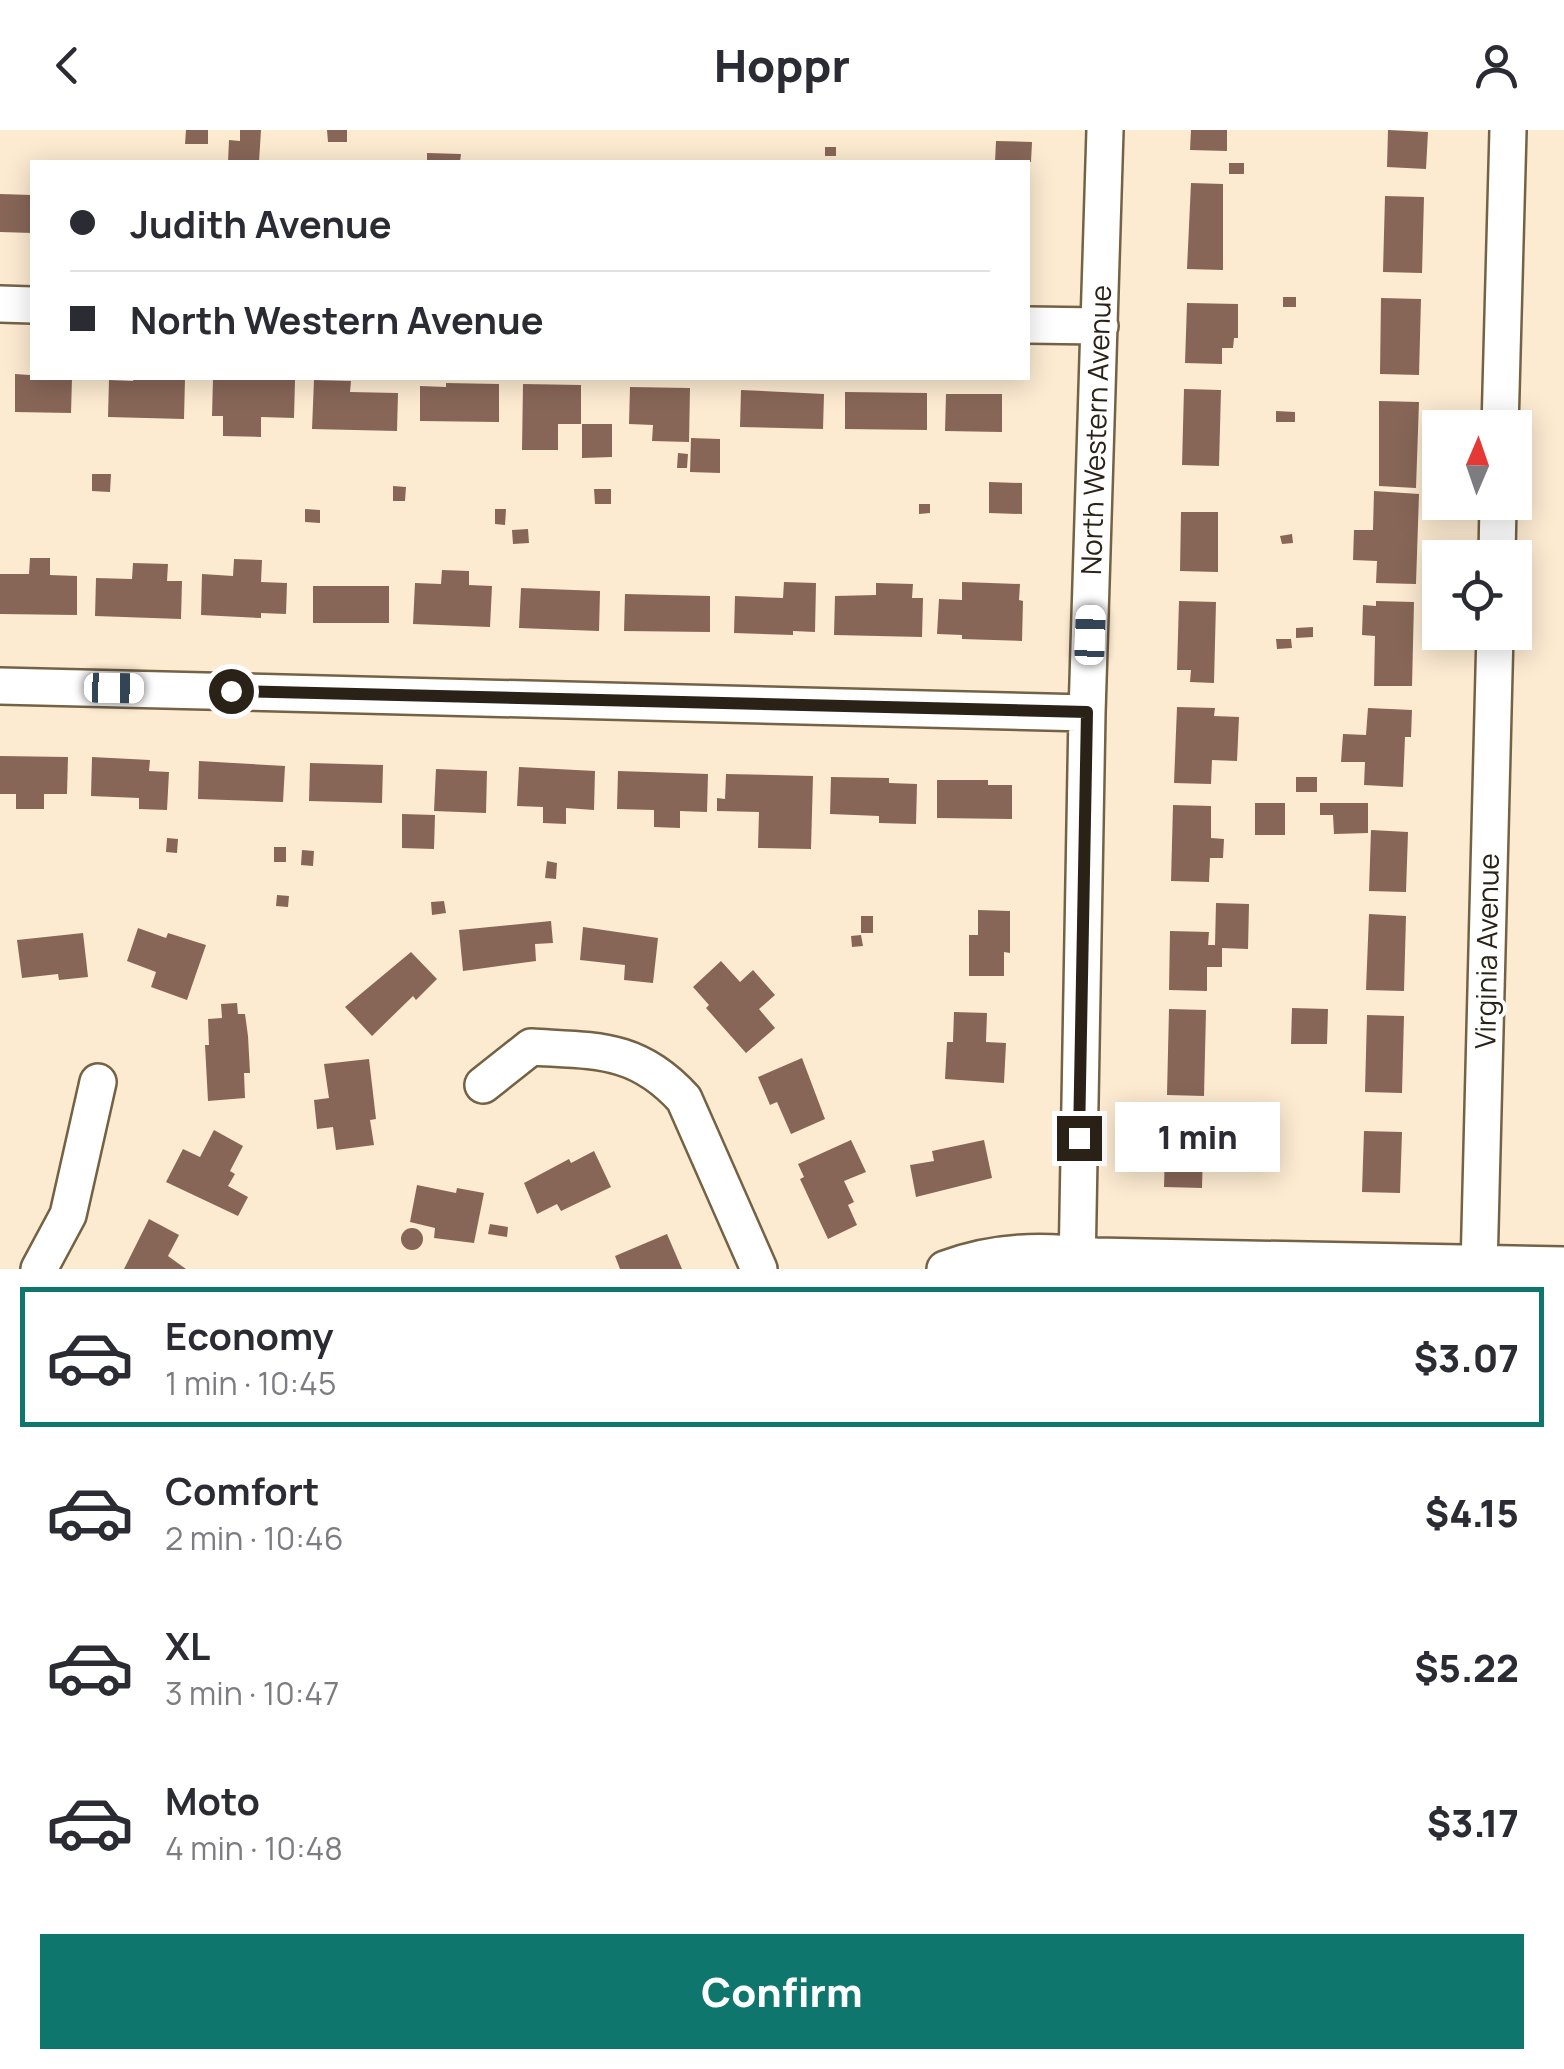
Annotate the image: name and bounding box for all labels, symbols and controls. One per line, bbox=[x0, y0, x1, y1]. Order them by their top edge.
text: Hoppr bbox=[714, 34, 850, 96]
icon: back bbox=[40, 38, 95, 93]
icon: person bbox=[1469, 38, 1524, 93]
text: Judith Avenue bbox=[130, 197, 392, 249]
street label: North Western Avenue bbox=[1071, 284, 1119, 576]
text: North Western Avenue bbox=[130, 293, 544, 345]
north arrow bbox=[1422, 410, 1532, 520]
map controls bbox=[1422, 410, 1532, 650]
button: locate bbox=[1422, 540, 1532, 650]
car bbox=[1074, 604, 1106, 666]
route start bbox=[209, 669, 254, 714]
car bbox=[84, 672, 144, 704]
street label: Virginia Avenue bbox=[1465, 853, 1507, 1049]
callout: 1 min bbox=[1114, 1103, 1279, 1173]
text: 1 min bbox=[1157, 1115, 1238, 1159]
route end bbox=[1057, 1116, 1102, 1161]
text: Economy bbox=[165, 1309, 334, 1361]
icon: car bbox=[45, 1312, 135, 1402]
text: $3.07 bbox=[1414, 1331, 1519, 1383]
text: 1 min · 10:45 bbox=[165, 1361, 336, 1405]
text: Comfort bbox=[165, 1464, 319, 1516]
icon: car bbox=[45, 1467, 135, 1557]
text: $4.15 bbox=[1425, 1486, 1519, 1538]
text: 2 min · 10:46 bbox=[165, 1516, 344, 1560]
text: XL bbox=[165, 1619, 210, 1671]
icon: car bbox=[45, 1622, 135, 1712]
text: $5.22 bbox=[1414, 1641, 1519, 1693]
text: 3 min · 10:47 bbox=[165, 1671, 339, 1715]
text: Moto bbox=[165, 1774, 260, 1826]
icon: car bbox=[45, 1777, 135, 1867]
text: $3.17 bbox=[1427, 1796, 1519, 1848]
text: 4 min · 10:48 bbox=[165, 1826, 343, 1870]
button: Confirm bbox=[40, 1934, 1524, 2049]

